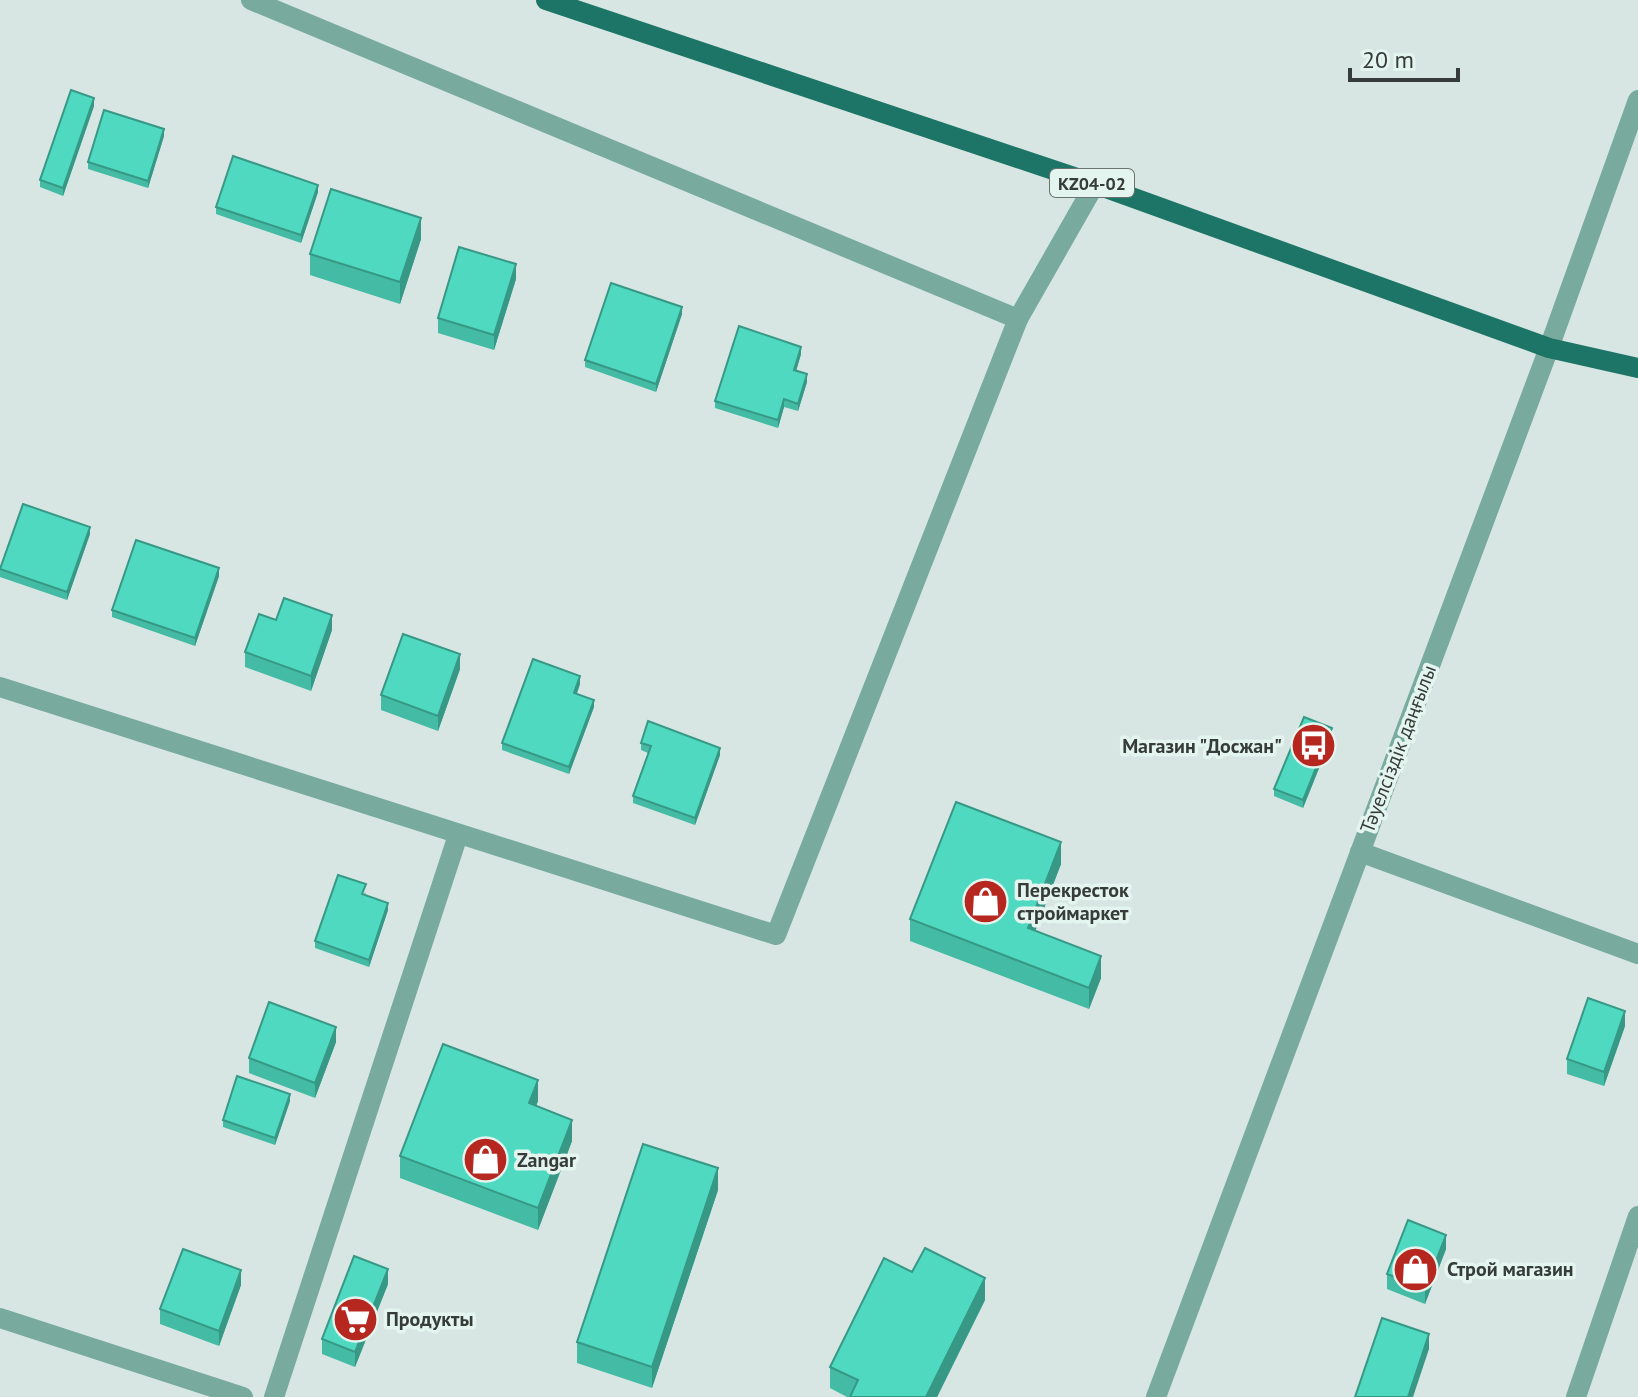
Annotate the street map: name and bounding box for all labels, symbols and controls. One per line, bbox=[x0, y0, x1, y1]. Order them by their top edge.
scale bar bbox=[1350, 32, 1458, 82]
text: 20 m bbox=[1362, 44, 1414, 75]
road number: KZ04-02 bbox=[1050, 169, 1134, 197]
street label: Тәуелсіздік даңғылы bbox=[1354, 661, 1442, 837]
bus stop icon: Магазин "Досжан" bbox=[1289, 722, 1337, 770]
place label: Магазин "Досжан" bbox=[1122, 733, 1282, 759]
place label: Перекресток строймаркет bbox=[1017, 877, 1129, 926]
shop icon: Перекресток строймаркет bbox=[962, 878, 1010, 926]
shop icon: Zangar bbox=[462, 1136, 510, 1184]
place label: Zangar bbox=[517, 1147, 576, 1173]
shop icon: Строй магазин bbox=[1392, 1245, 1440, 1293]
place label: Строй магазин bbox=[1447, 1256, 1574, 1282]
supermarket icon: Продукты bbox=[331, 1295, 379, 1343]
place label: Продукты bbox=[386, 1306, 473, 1332]

